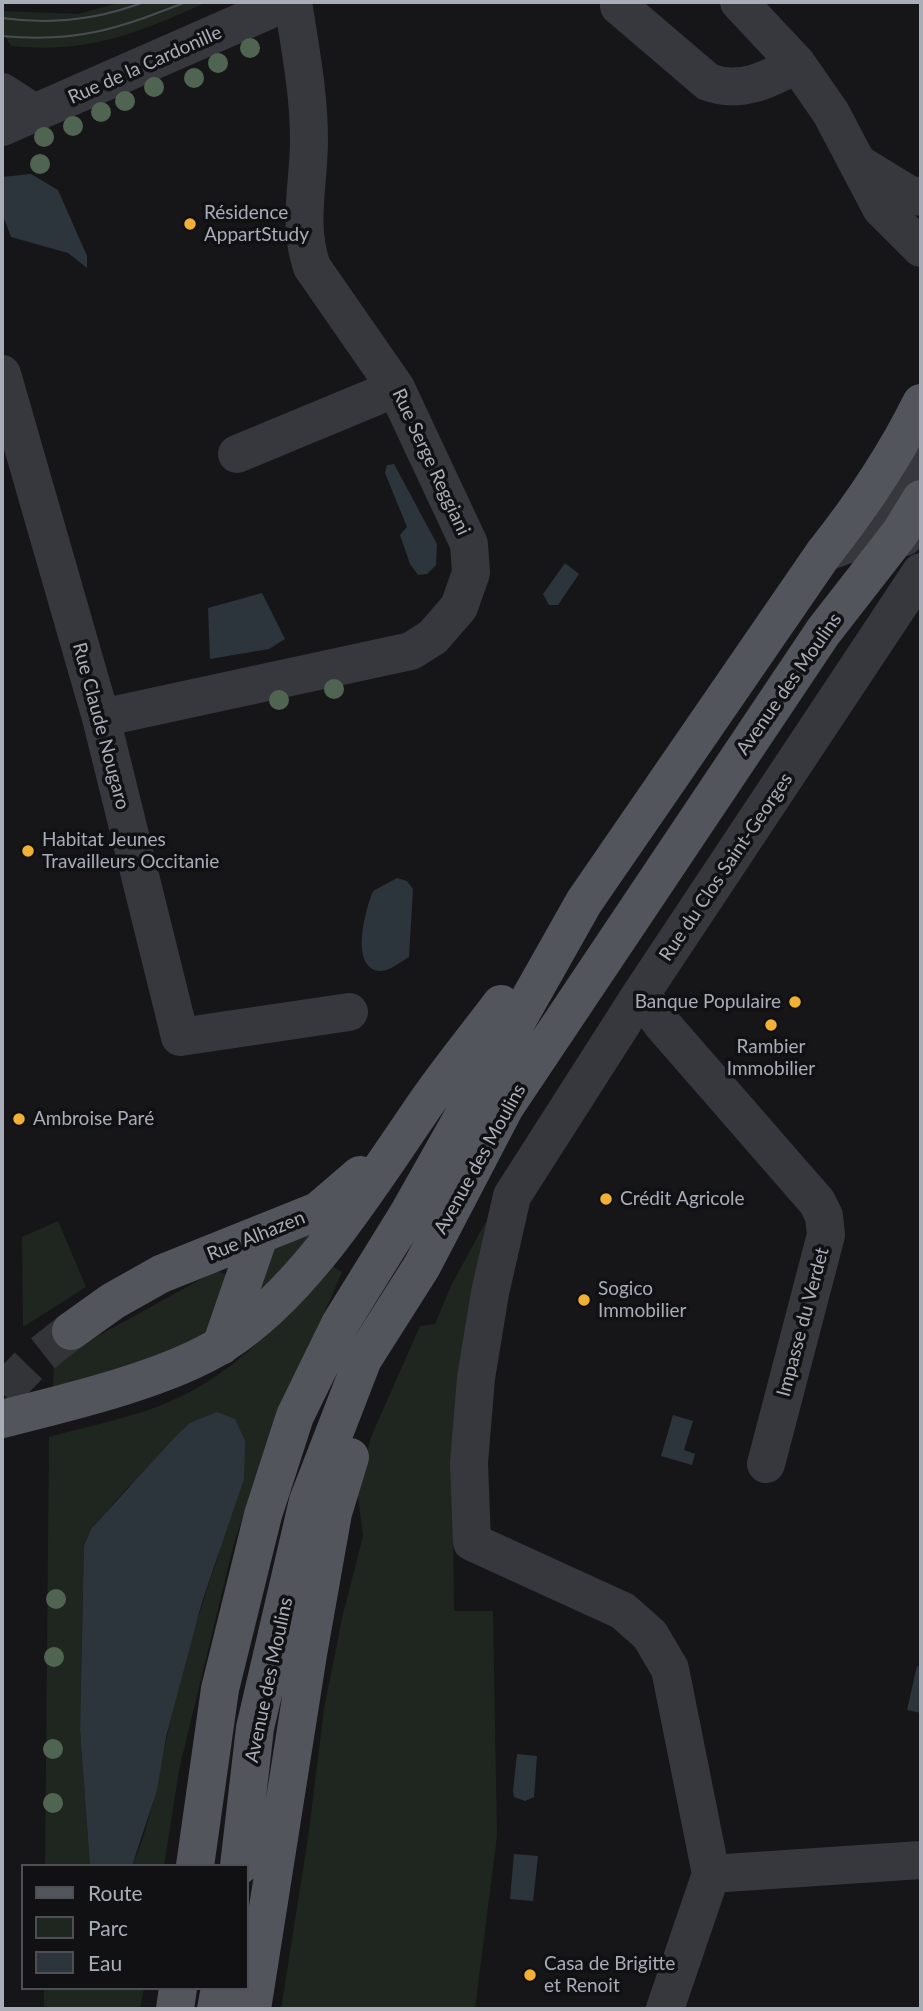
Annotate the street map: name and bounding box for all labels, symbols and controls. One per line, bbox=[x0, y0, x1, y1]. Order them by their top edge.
street label: Rue de la Cardonille bbox=[65, 21, 225, 109]
place label: Résidence AppartStudy bbox=[204, 202, 309, 246]
marker: Résidence AppartStudy bbox=[182, 216, 198, 232]
street label: Rue Serge Reggiani bbox=[387, 385, 475, 539]
street label: Avenue des Moulins bbox=[731, 609, 847, 759]
street label: Rue Claude Nougaro bbox=[68, 640, 134, 812]
street label: Rue du Clos Saint-Georges bbox=[655, 769, 797, 965]
place label: Habitat Jeunes Travailleurs Occitanie bbox=[42, 829, 219, 873]
marker: Habitat Jeunes Travailleurs Occitanie bbox=[20, 843, 36, 859]
place label: Banque Populaire bbox=[635, 991, 781, 1013]
marker: Banque Populaire bbox=[787, 994, 803, 1010]
marker: Rambier Immobilier bbox=[763, 1017, 779, 1033]
place label: Rambier Immobilier bbox=[727, 1036, 815, 1080]
street label: Avenue des Moulins bbox=[429, 1080, 531, 1238]
place label: Ambroise Paré bbox=[33, 1108, 154, 1130]
marker: Ambroise Paré bbox=[11, 1111, 27, 1127]
place label: Crédit Agricole bbox=[620, 1188, 744, 1210]
marker: Crédit Agricole bbox=[598, 1191, 614, 1207]
street label: Rue Alhazen bbox=[204, 1206, 308, 1266]
street label: Impasse du Verdet bbox=[772, 1245, 834, 1399]
place label: Sogico Immobilier bbox=[598, 1278, 686, 1322]
marker: Sogico Immobilier bbox=[576, 1292, 592, 1308]
street label: Avenue des Moulins bbox=[240, 1595, 298, 1765]
legend bbox=[21, 1864, 248, 1990]
text: Route bbox=[88, 1880, 143, 1905]
text: Parc bbox=[88, 1915, 128, 1940]
text: Eau bbox=[88, 1950, 122, 1975]
place label: Casa de Brigitte et Renoit bbox=[544, 1953, 675, 1997]
marker: Casa de Brigitte et Renoit bbox=[522, 1967, 538, 1983]

